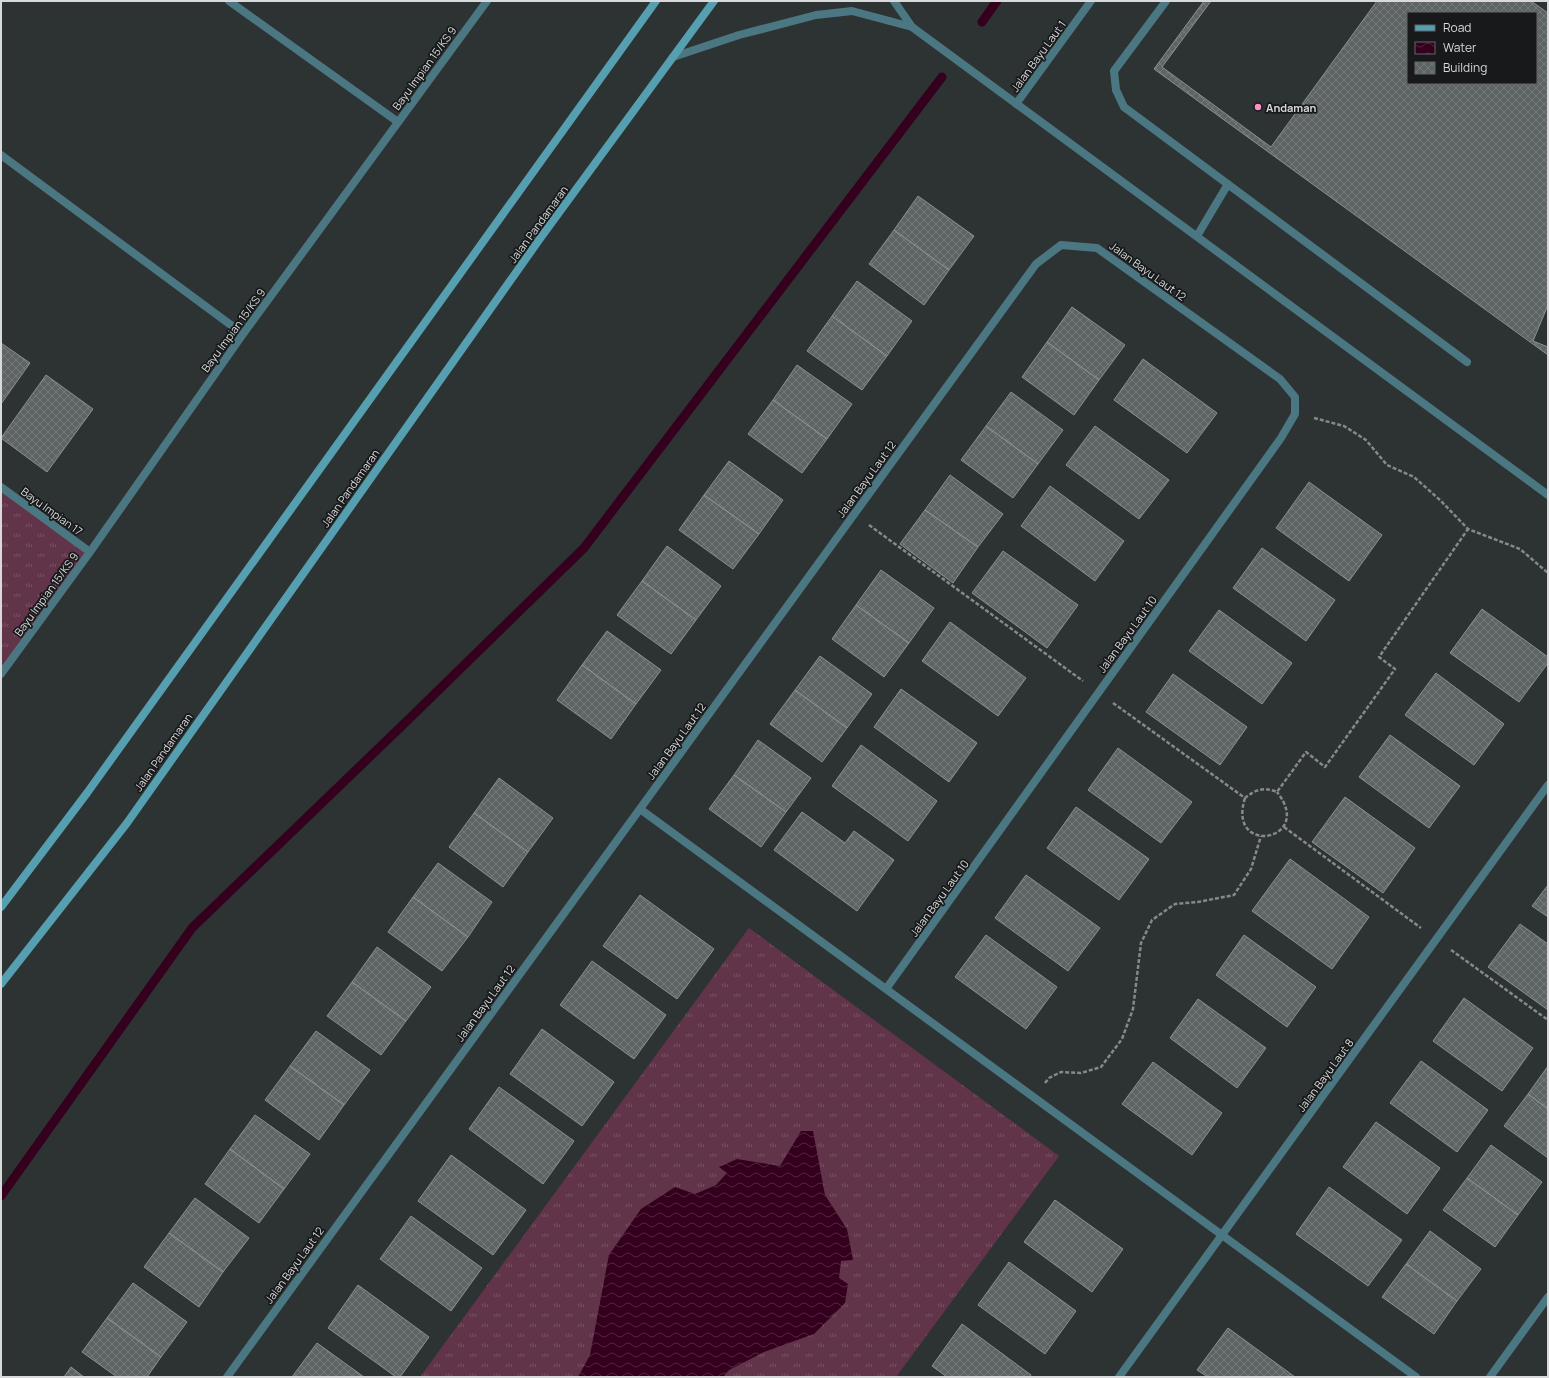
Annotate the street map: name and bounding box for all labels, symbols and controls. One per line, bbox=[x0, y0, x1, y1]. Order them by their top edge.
legend bbox=[1407, 12, 1537, 84]
street label: Jalan Bayu Laut 1 bbox=[1007, 17, 1069, 95]
text: Road bbox=[1443, 19, 1471, 36]
street label: Bayu Impian 15/KS 9 bbox=[389, 23, 459, 113]
text: Water bbox=[1443, 39, 1477, 56]
text: Building bbox=[1443, 59, 1487, 76]
place label: Andaman bbox=[1266, 100, 1317, 115]
marker: Andaman bbox=[1253, 102, 1263, 112]
street label: Jalan Pandamaran bbox=[505, 182, 571, 266]
street label: Jalan Bayu Laut 12 bbox=[1107, 238, 1189, 304]
street label: Bayu Impian 15/KS 9 bbox=[198, 285, 268, 375]
street label: Jalan Bayu Laut 12 bbox=[833, 438, 899, 520]
street label: Jalan Pandamaran bbox=[317, 446, 383, 530]
street label: Bayu Impian 17 bbox=[18, 484, 86, 538]
street label: Bayu Impian 15/KS 9 bbox=[11, 549, 81, 639]
street label: Jalan Bayu Laut 10 bbox=[1094, 593, 1160, 675]
street label: Jalan Bayu Laut 12 bbox=[643, 700, 709, 782]
street label: Jalan Pandamaran bbox=[130, 710, 196, 794]
street label: Jalan Bayu Laut 10 bbox=[906, 857, 972, 939]
street label: Jalan Bayu Laut 12 bbox=[452, 962, 518, 1044]
street label: Jalan Bayu Laut 8 bbox=[1293, 1035, 1357, 1115]
street label: Jalan Bayu Laut 12 bbox=[261, 1224, 327, 1306]

